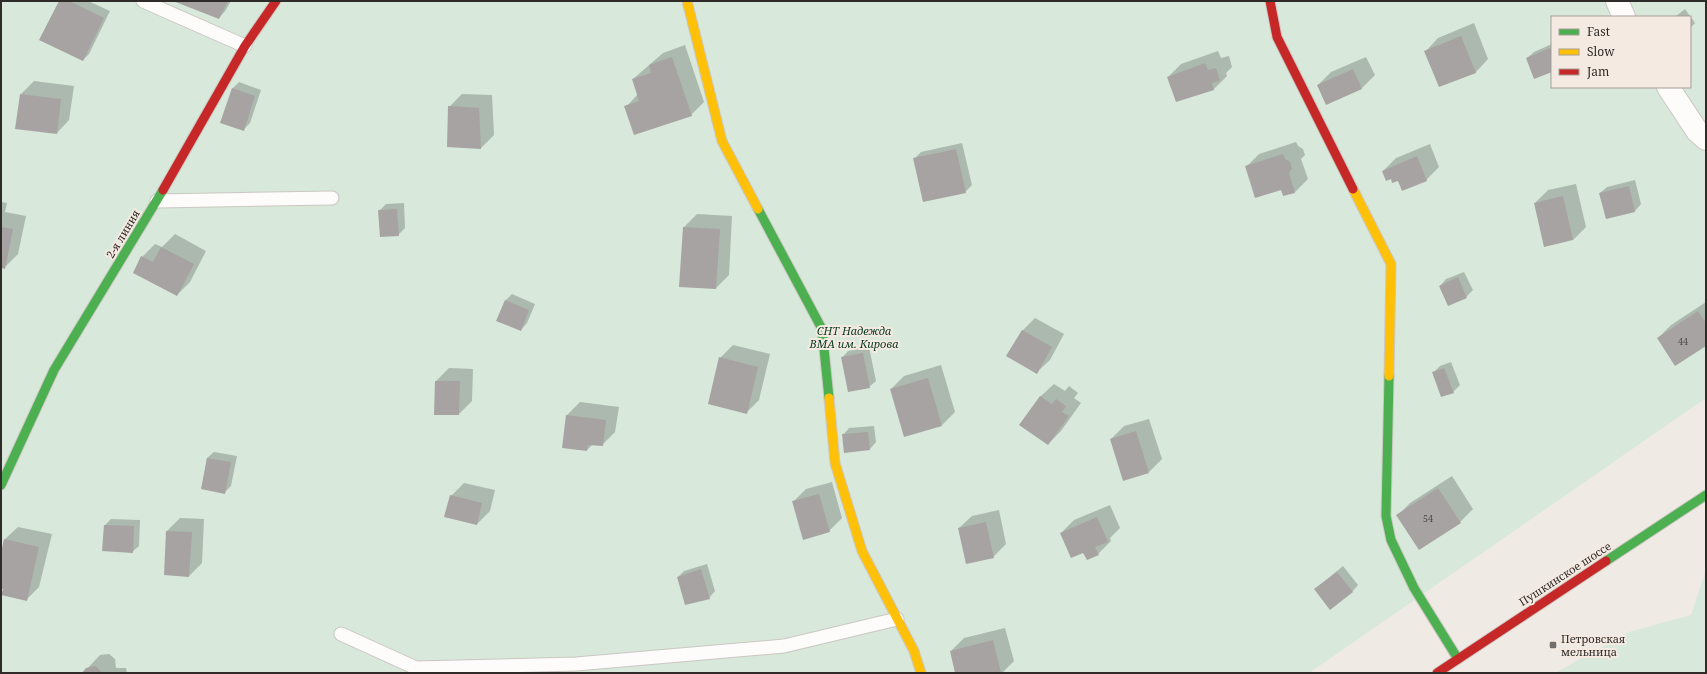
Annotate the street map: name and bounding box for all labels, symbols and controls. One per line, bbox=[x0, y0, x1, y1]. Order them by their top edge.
legend bbox=[1551, 16, 1691, 88]
text: Fast bbox=[1587, 23, 1610, 40]
text: Slow bbox=[1587, 43, 1615, 60]
text: Jam bbox=[1586, 63, 1609, 80]
street label: 2-я линия bbox=[102, 207, 143, 261]
park label: СНТ Надежда ВМА им. Кирова bbox=[809, 323, 899, 351]
house number: 44 bbox=[1678, 335, 1688, 348]
house number: 54 bbox=[1423, 512, 1433, 525]
street label: Пушкинское шоссе bbox=[1516, 538, 1614, 609]
place label: Петровская мельница bbox=[1561, 631, 1625, 659]
marker: Петровская мельница bbox=[1548, 640, 1558, 650]

